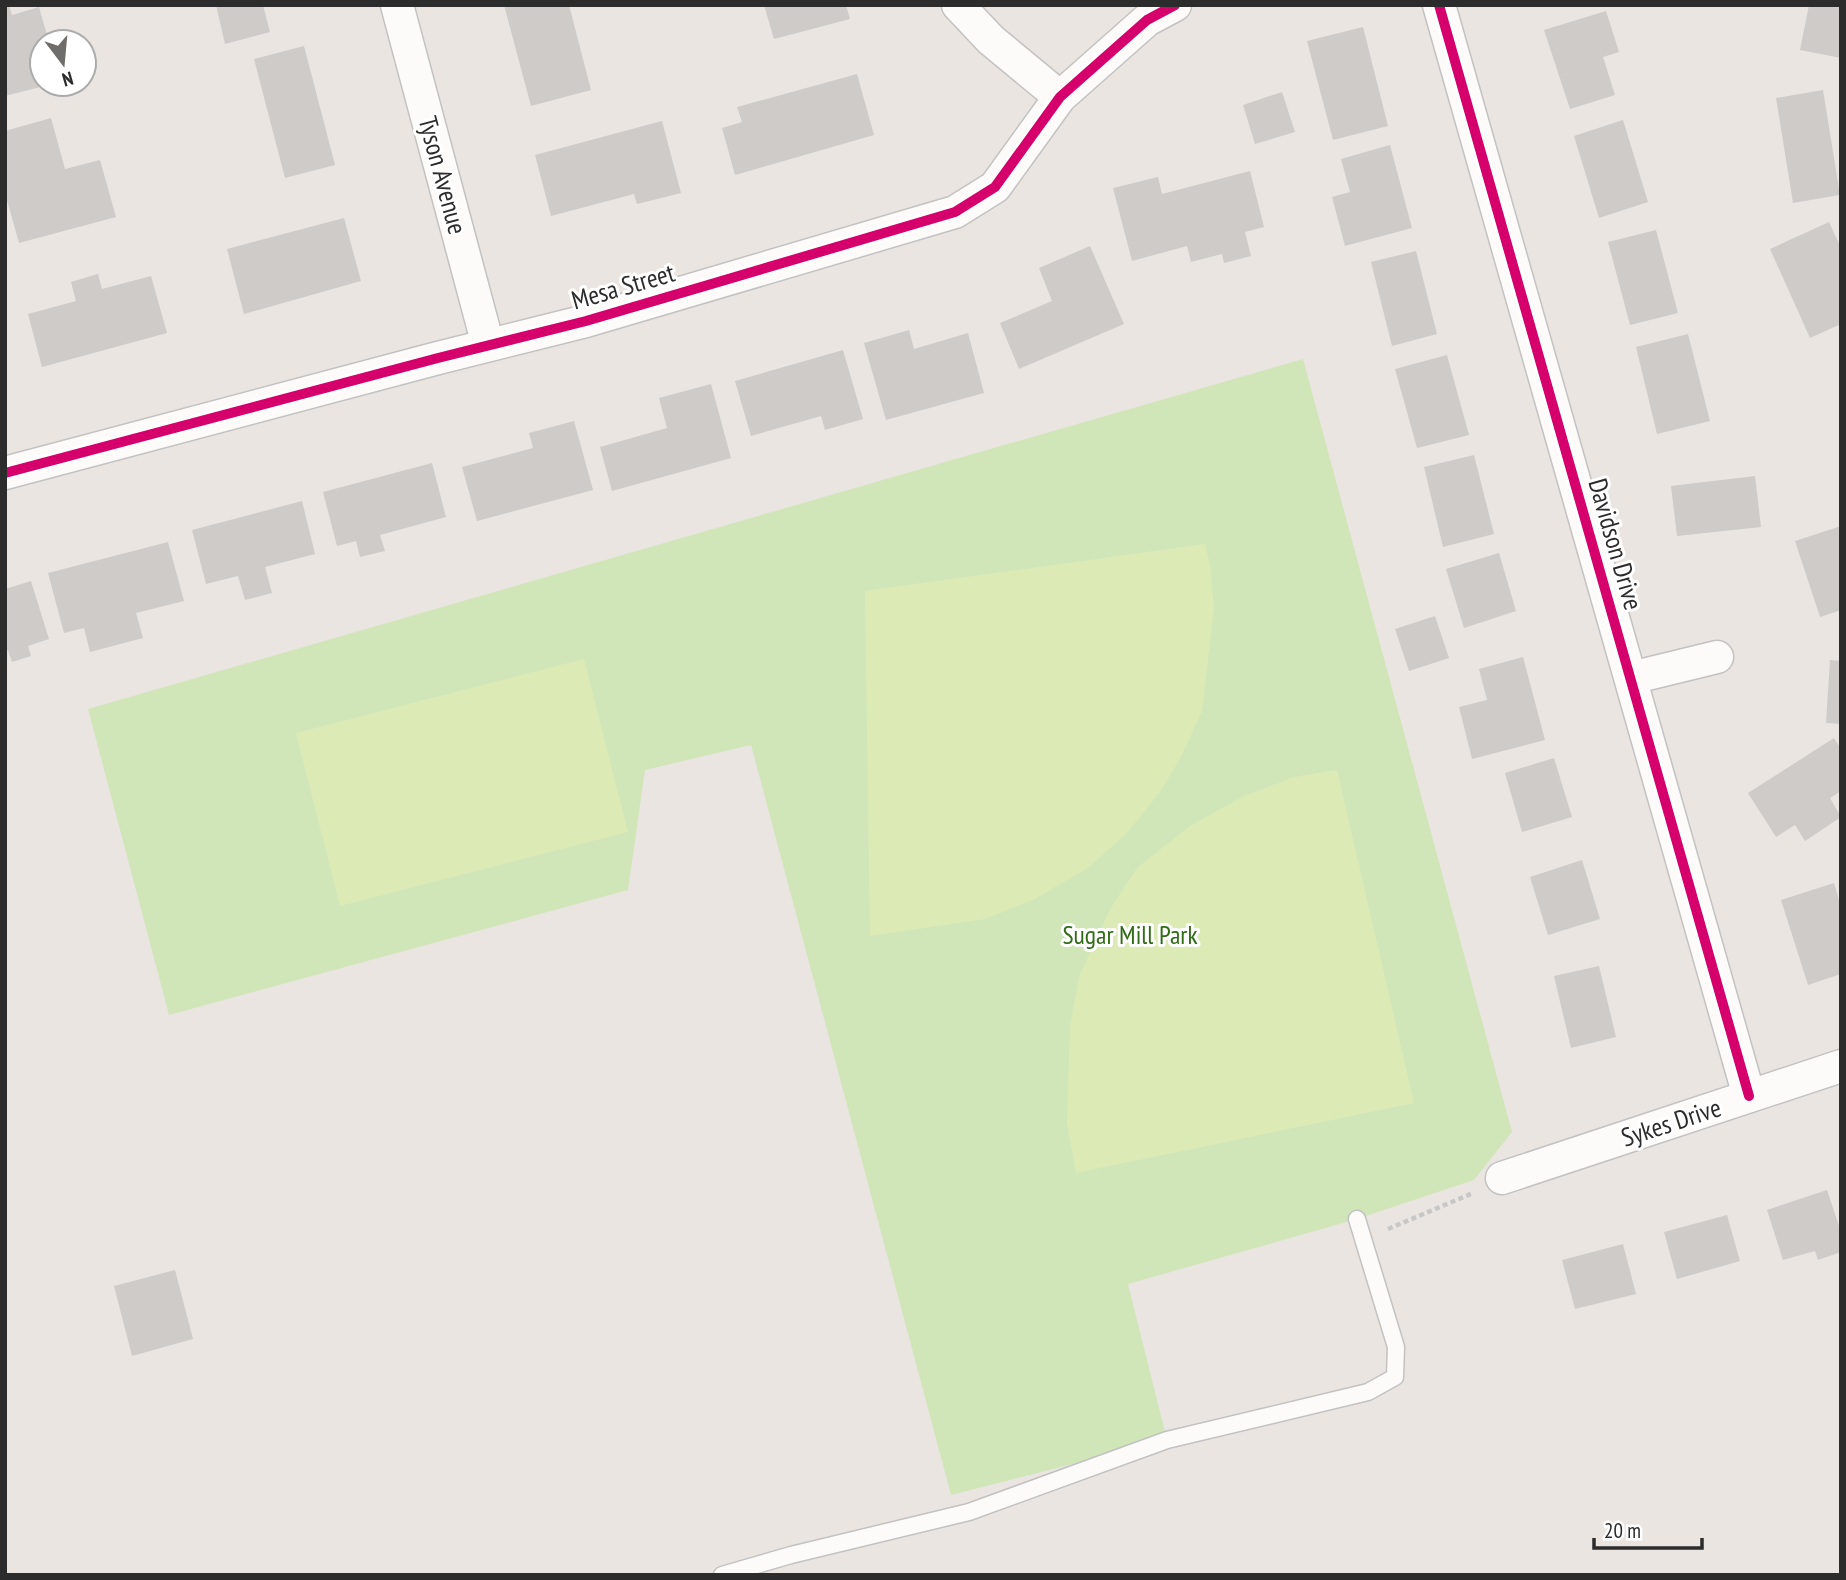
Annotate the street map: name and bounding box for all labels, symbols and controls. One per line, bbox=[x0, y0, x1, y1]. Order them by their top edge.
north arrow bbox=[28, 28, 98, 98]
text: N bbox=[59, 66, 76, 92]
street label: Tyson Avenue bbox=[411, 112, 475, 238]
street label: Mesa Street bbox=[568, 256, 678, 316]
street label: Davidson Drive bbox=[1582, 474, 1650, 614]
park label: Sugar Mill Park bbox=[1062, 918, 1198, 951]
street label: Sykes Drive bbox=[1617, 1090, 1725, 1154]
scale bar bbox=[1594, 1506, 1702, 1550]
text: 20 m bbox=[1604, 1517, 1641, 1544]

